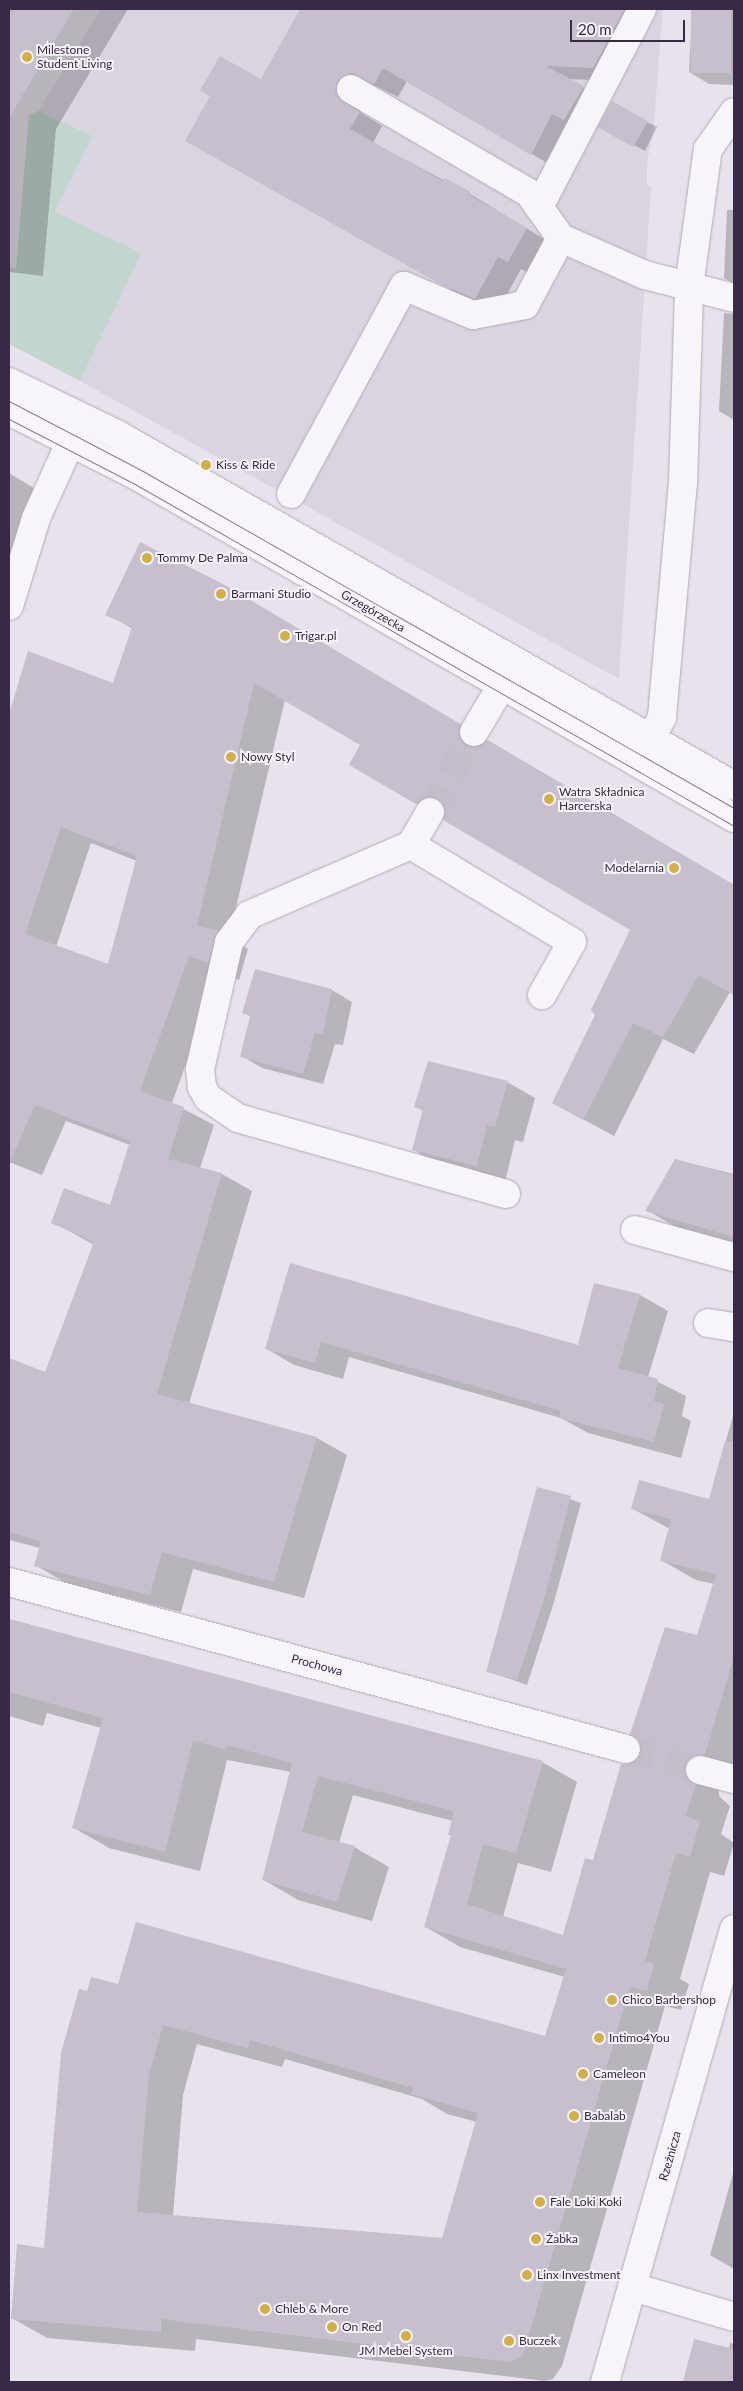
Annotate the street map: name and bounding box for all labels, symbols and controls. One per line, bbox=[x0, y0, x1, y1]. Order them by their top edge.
scale bar bbox=[573, 10, 688, 42]
text: 20 m bbox=[578, 20, 612, 38]
place label: Milestone Student Living bbox=[37, 43, 112, 71]
marker: Milestone Student Living bbox=[21, 51, 33, 63]
place label: Kiss & Ride bbox=[216, 458, 275, 472]
marker: Kiss & Ride bbox=[200, 459, 212, 471]
place label: Tommy De Palma bbox=[157, 551, 248, 565]
marker: Tommy De Palma bbox=[141, 552, 153, 564]
place label: Barmani Studio bbox=[231, 587, 311, 601]
street label: Grzegórzecka bbox=[338, 587, 408, 635]
marker: Barmani Studio bbox=[215, 588, 227, 600]
place label: Trigar.pl bbox=[295, 629, 337, 643]
marker: Trigar.pl bbox=[279, 630, 291, 642]
place label: Nowy Styl bbox=[241, 750, 295, 764]
marker: Nowy Styl bbox=[225, 751, 237, 763]
place label: Watra Składnica Harcerska bbox=[559, 785, 644, 813]
marker: Watra Składnica Harcerska bbox=[543, 793, 555, 805]
place label: Modelarnia bbox=[604, 861, 664, 875]
marker: Modelarnia bbox=[668, 862, 680, 874]
street label: Prochowa bbox=[290, 1651, 344, 1679]
place label: Chico Barbershop bbox=[622, 1993, 716, 2007]
marker: Chico Barbershop bbox=[606, 1994, 618, 2006]
place label: Intimo4You bbox=[609, 2031, 670, 2045]
marker: Intimo4You bbox=[593, 2032, 605, 2044]
place label: Cameleon bbox=[593, 2067, 646, 2081]
marker: Cameleon bbox=[577, 2068, 589, 2080]
place label: Babalab bbox=[584, 2109, 626, 2123]
marker: Babalab bbox=[568, 2110, 580, 2122]
street label: Rzeźnicza bbox=[656, 2129, 684, 2183]
place label: Fale Loki Koki bbox=[550, 2195, 622, 2209]
marker: Fale Loki Koki bbox=[534, 2196, 546, 2208]
place label: Żabka bbox=[546, 2232, 578, 2246]
marker: Żabka bbox=[530, 2233, 542, 2245]
place label: Linx Investment bbox=[537, 2268, 621, 2282]
marker: Linx Investment bbox=[521, 2269, 533, 2281]
place label: Chleb & More bbox=[275, 2302, 349, 2316]
marker: Chleb & More bbox=[259, 2303, 271, 2315]
place label: On Red bbox=[342, 2320, 381, 2334]
marker: On Red bbox=[326, 2321, 338, 2333]
marker: JM Mebel System bbox=[400, 2330, 412, 2342]
place label: Buczek bbox=[519, 2334, 557, 2348]
marker: Buczek bbox=[503, 2335, 515, 2347]
place label: JM Mebel System bbox=[359, 2344, 453, 2358]

